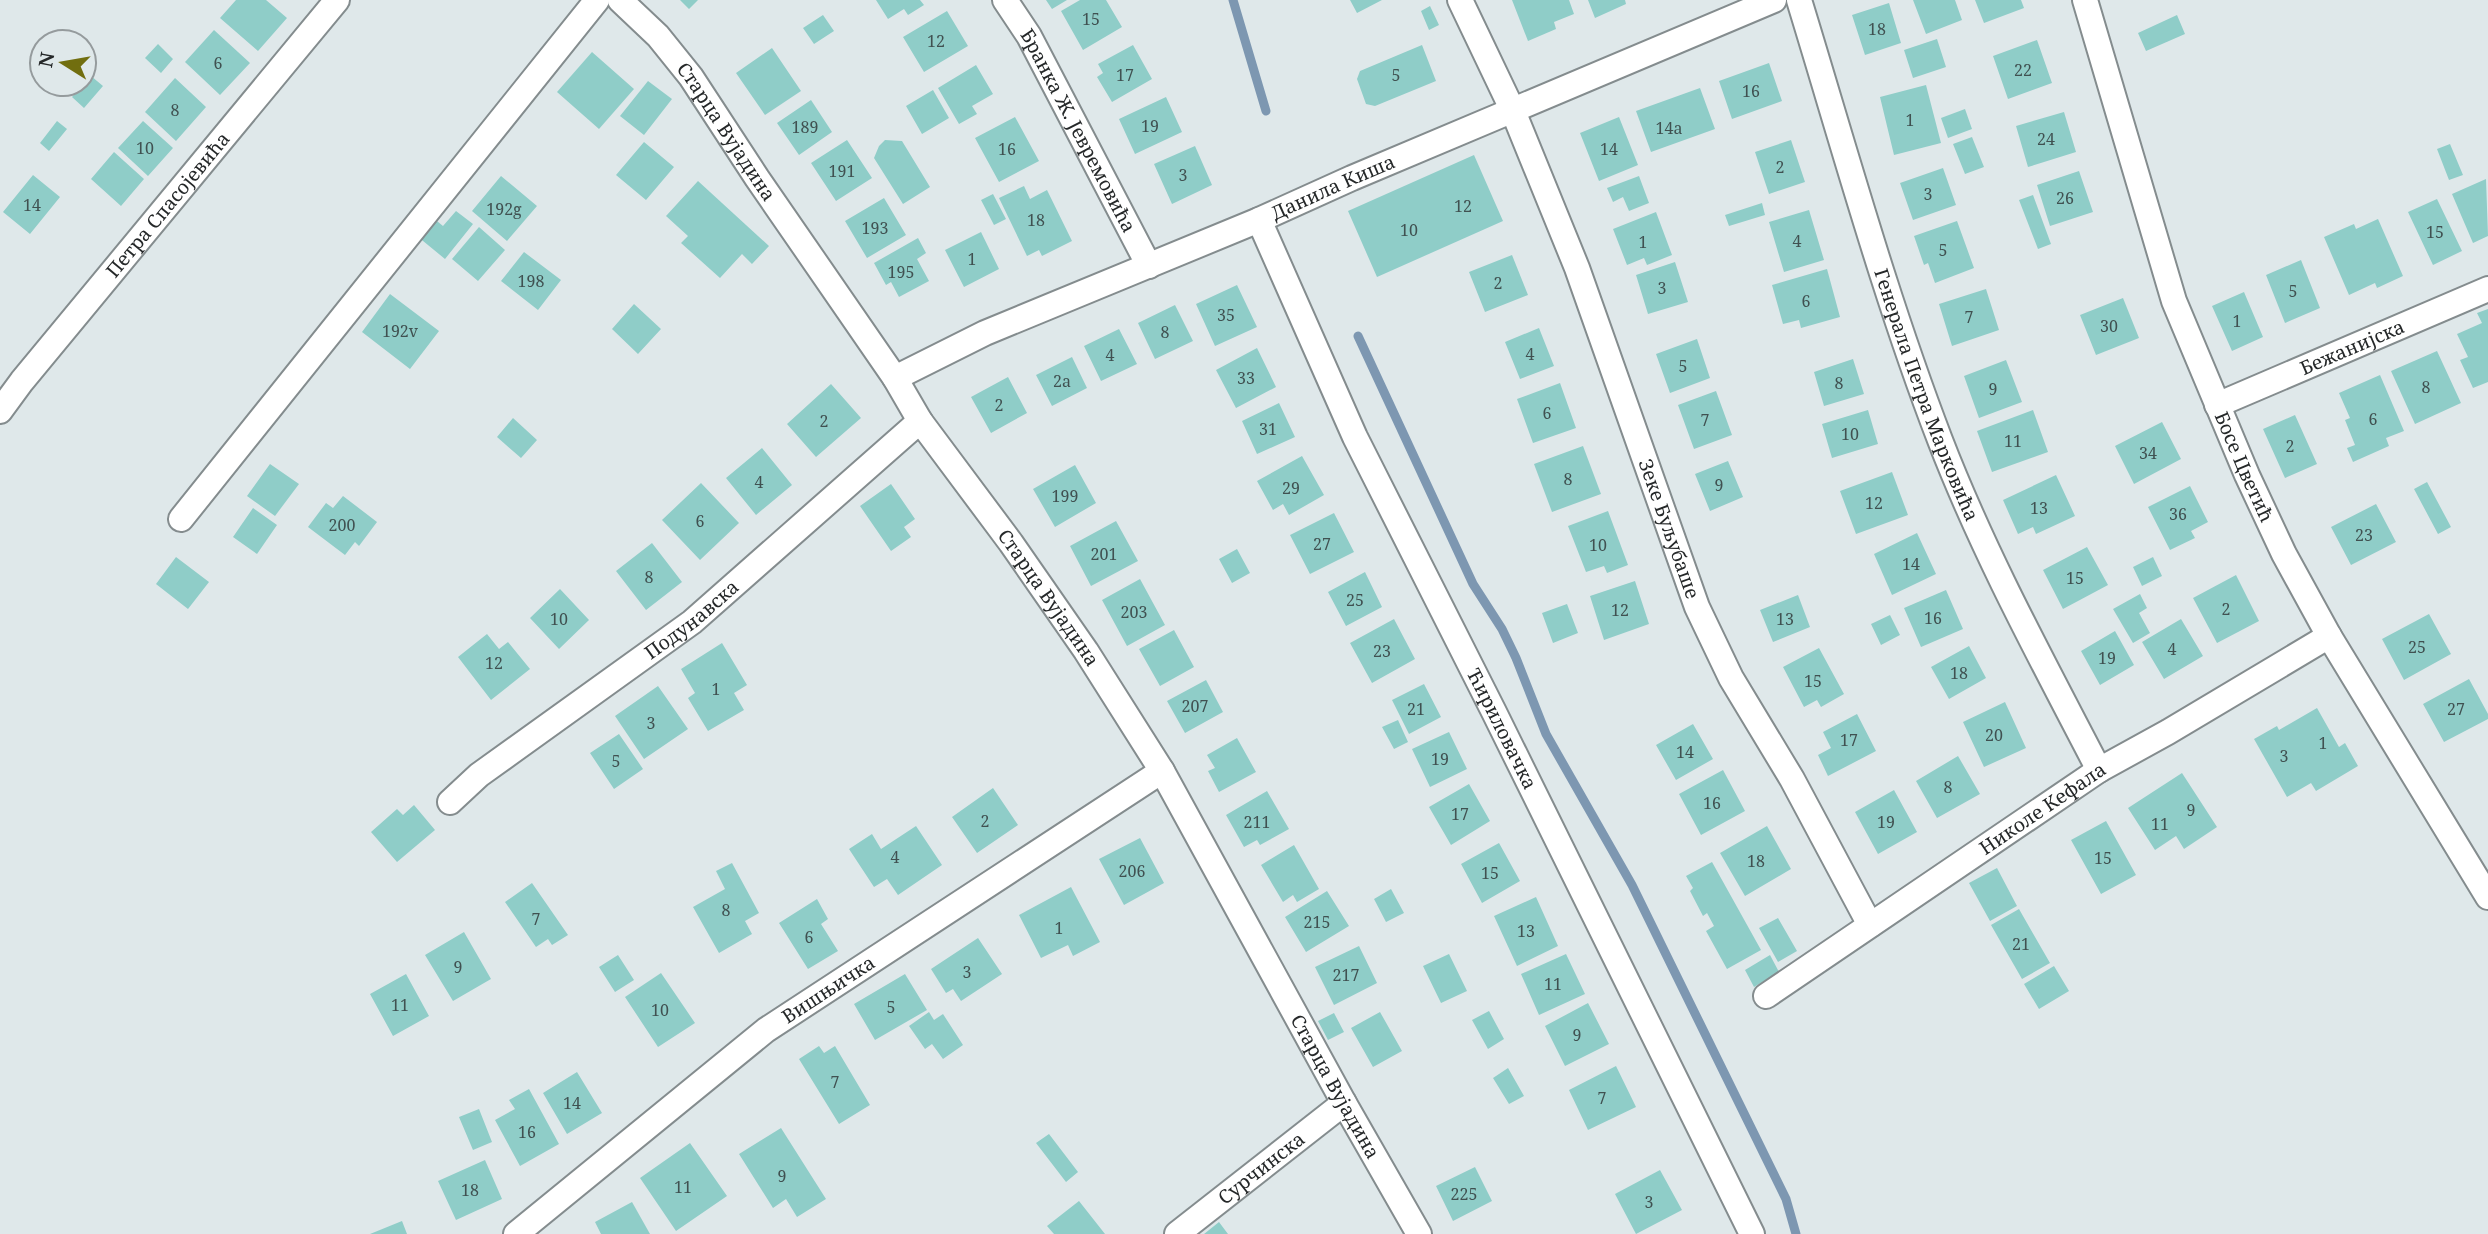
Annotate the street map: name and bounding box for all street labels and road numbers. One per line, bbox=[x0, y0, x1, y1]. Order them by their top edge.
street label: Бранка Ж. Јевремовића bbox=[1015, 23, 1142, 237]
street label: Старца Вујадина bbox=[671, 57, 782, 206]
street label: Петра Спасојевића bbox=[100, 126, 236, 283]
street label: Данила Киша bbox=[1267, 148, 1399, 226]
street label: Генерала Петра Марковића bbox=[1868, 265, 1985, 525]
street label: Бежанијска bbox=[2296, 313, 2408, 381]
street label: Босе Цветић bbox=[2209, 407, 2280, 526]
street label: Зеке Буљубаше bbox=[1633, 455, 1706, 602]
street label: Старца Вујадина bbox=[992, 524, 1105, 671]
street label: Подунавска bbox=[639, 574, 744, 665]
street label: Ћириловачка bbox=[1461, 664, 1543, 794]
street label: Николе Кефала bbox=[1974, 756, 2111, 861]
street label: Вишњичка bbox=[777, 949, 880, 1029]
street label: Старца Вујадина bbox=[1285, 1010, 1386, 1163]
street label: Сурчинска bbox=[1212, 1126, 1310, 1210]

